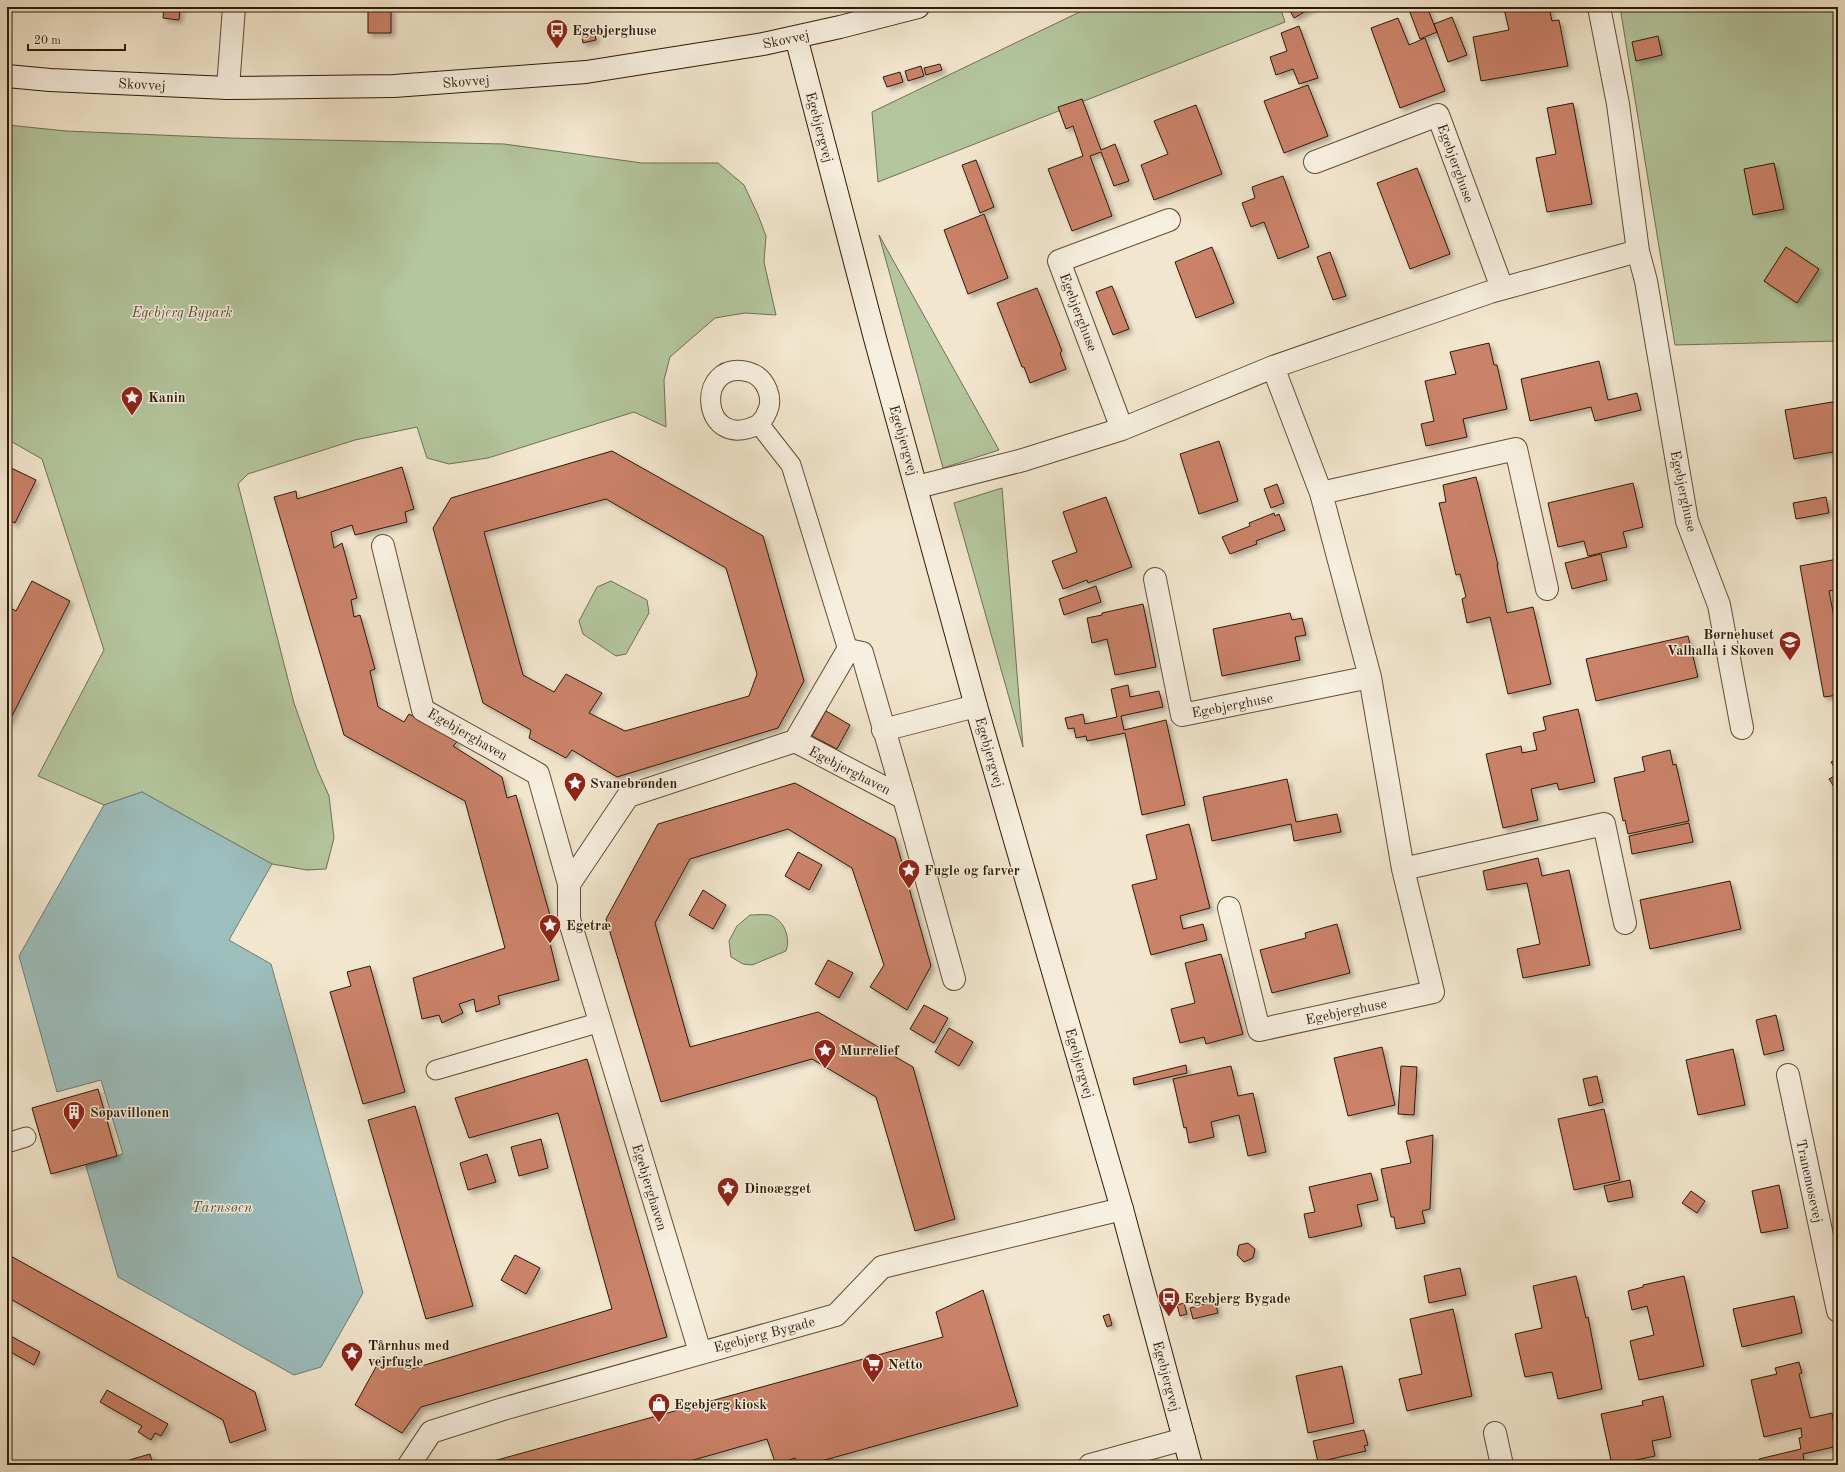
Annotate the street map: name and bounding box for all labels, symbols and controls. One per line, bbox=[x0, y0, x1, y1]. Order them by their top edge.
bus stop icon: Egebjerghuse bbox=[544, 17, 570, 50]
place label: Egebjerghuse bbox=[572, 24, 657, 38]
scale bar bbox=[28, 26, 125, 52]
street label: Skovvej bbox=[762, 28, 811, 52]
text: 20 m bbox=[34, 35, 61, 47]
street label: Skovvej bbox=[442, 73, 490, 91]
street label: Skovvej bbox=[118, 77, 166, 93]
street label: Egebjergvej bbox=[803, 90, 835, 164]
street label: Egebjerghuse bbox=[1434, 122, 1476, 205]
street label: Egebjerghuse bbox=[1057, 271, 1099, 353]
park label: Egebjerg Bypark bbox=[131, 306, 232, 321]
place icon: Kanin bbox=[119, 384, 145, 417]
place label: Kanin bbox=[148, 391, 186, 405]
street label: Egebjergvej bbox=[886, 403, 920, 477]
street label: Egebjerghuse bbox=[1668, 449, 1698, 533]
place label: Børnehuset Valhalla i Skoven bbox=[1667, 628, 1774, 658]
school or university icon: Børnehuset Valhalla i Skoven bbox=[1777, 629, 1803, 662]
street label: Egebjerghuse bbox=[1190, 691, 1274, 721]
street label: Egebjerghaven bbox=[425, 706, 510, 764]
street label: Egebjergvej bbox=[972, 715, 1006, 789]
street label: Egebjerghaven bbox=[806, 744, 893, 798]
place icon: Svanebrønden bbox=[562, 770, 588, 803]
place label: Svanebrønden bbox=[590, 777, 677, 791]
place icon: Fugle og farver bbox=[896, 857, 922, 890]
place label: Fugle og farver bbox=[924, 864, 1020, 878]
place icon: Egetræ bbox=[537, 912, 563, 945]
place label: Egetræ bbox=[566, 919, 611, 933]
street label: Egebjerghuse bbox=[1304, 997, 1388, 1027]
street label: Egebjergvej bbox=[1062, 1026, 1096, 1100]
place icon: Murrelief bbox=[812, 1037, 838, 1070]
place label: Murrelief bbox=[840, 1044, 900, 1058]
building icon: Søpavillonen bbox=[61, 1099, 87, 1132]
place label: Søpavillonen bbox=[90, 1106, 169, 1120]
street label: Tranemosevej bbox=[1793, 1138, 1825, 1224]
street label: Egebjerghaven bbox=[629, 1142, 669, 1233]
place icon: Dinoægget bbox=[715, 1175, 741, 1208]
place label: Dinoægget bbox=[744, 1182, 811, 1196]
water label: Tårnsøen bbox=[192, 1201, 253, 1216]
bus stop icon: Egebjerg Bygade bbox=[1156, 1285, 1182, 1318]
place label: Egebjerg Bygade bbox=[1184, 1292, 1291, 1306]
street label: Egebjerg Bygade bbox=[712, 1315, 816, 1355]
place label: Tårnhus med vejrfugle bbox=[368, 1339, 450, 1369]
street label: Egebjergvej bbox=[1150, 1339, 1182, 1413]
place icon: Tårnhus med vejrfugle bbox=[339, 1340, 365, 1373]
supermarket icon: Netto bbox=[860, 1351, 886, 1384]
place label: Netto bbox=[888, 1358, 923, 1372]
shop icon: Egebjerg kiosk bbox=[646, 1391, 672, 1424]
place label: Egebjerg kiosk bbox=[674, 1398, 767, 1412]

